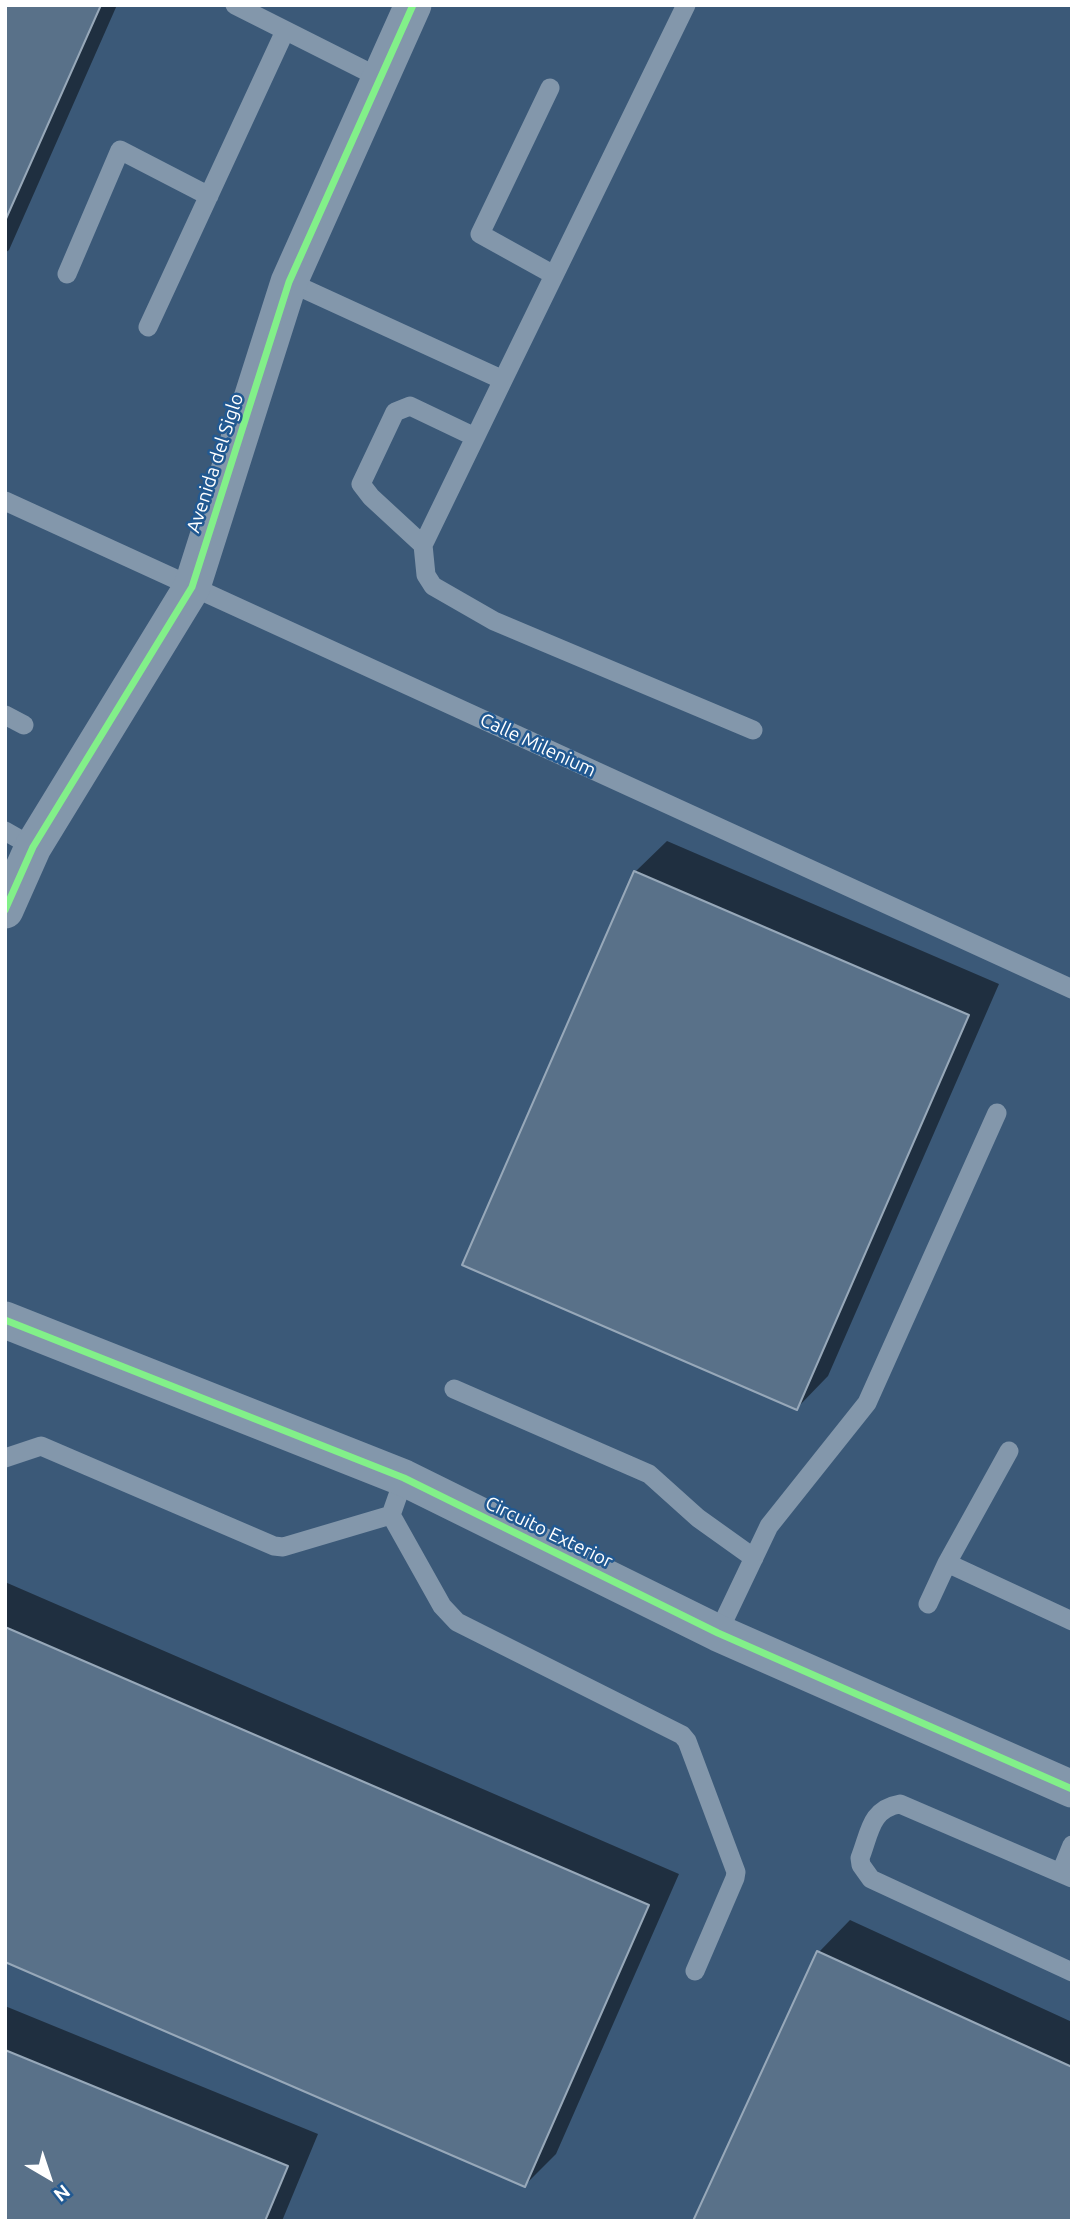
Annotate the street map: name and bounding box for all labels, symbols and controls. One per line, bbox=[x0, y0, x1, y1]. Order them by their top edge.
street label: Avenida del Siglo bbox=[182, 391, 248, 535]
street label: Calle Milenium bbox=[476, 708, 600, 782]
street label: Circuito Exterior bbox=[481, 1491, 617, 1573]
north arrow bbox=[14, 2142, 84, 2212]
text: N bbox=[50, 2180, 75, 2206]

